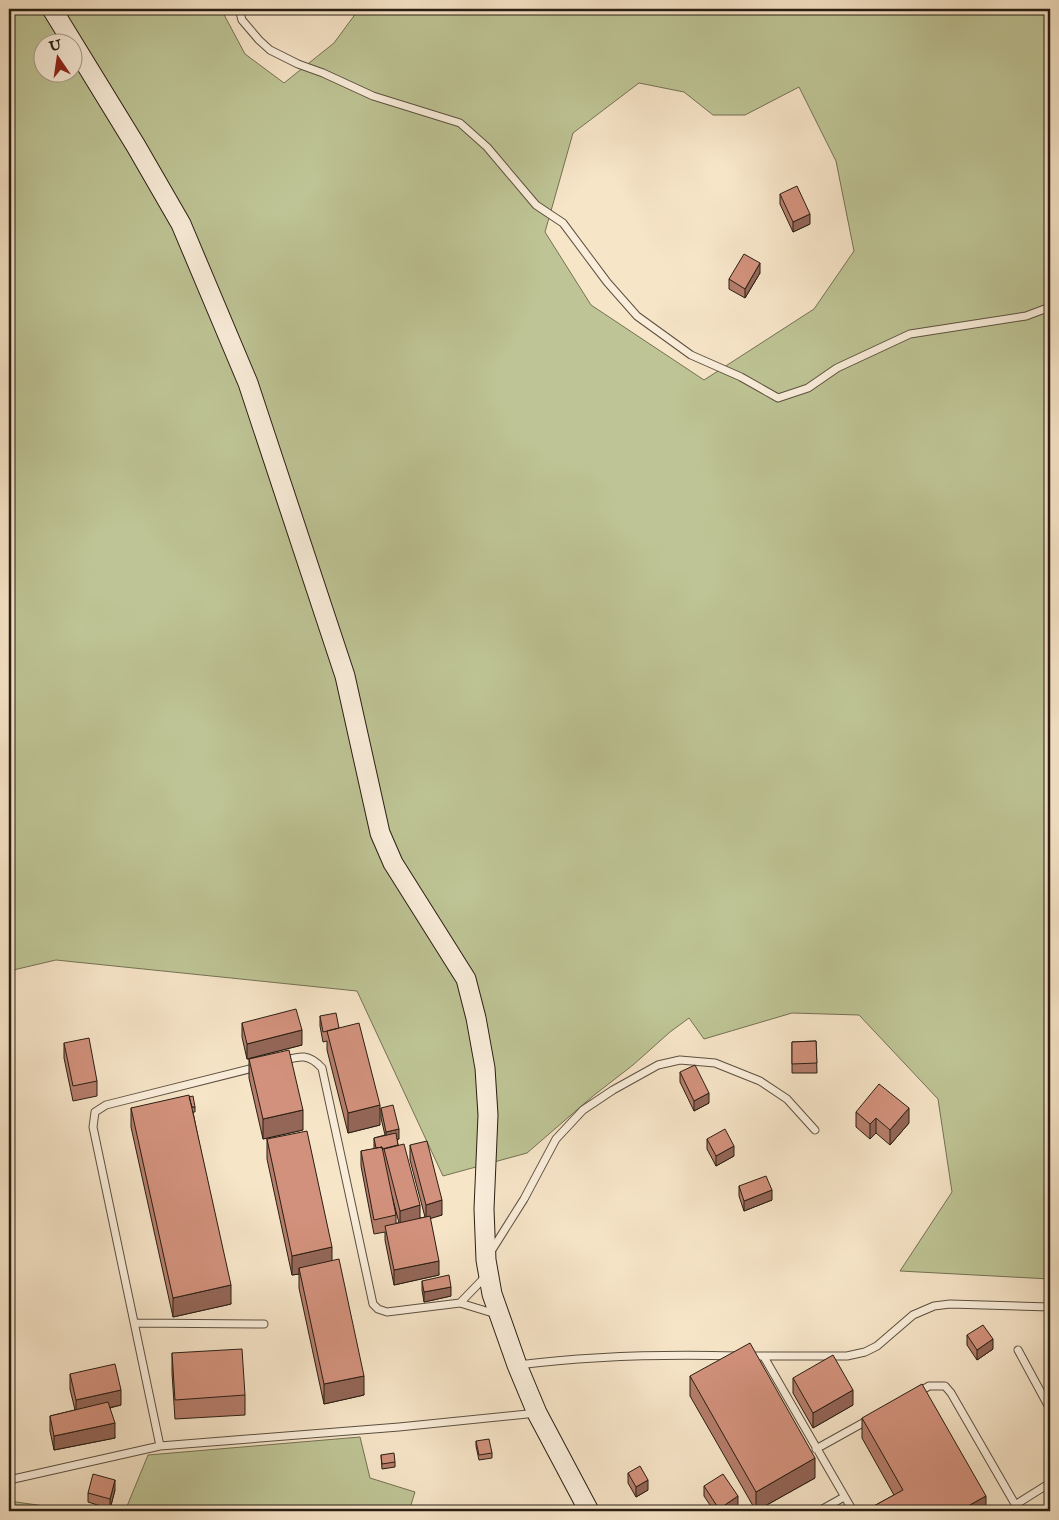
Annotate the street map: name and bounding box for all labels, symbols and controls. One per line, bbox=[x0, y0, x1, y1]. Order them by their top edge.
north arrow bbox=[32, 32, 82, 82]
text: U bbox=[47, 36, 64, 57]

